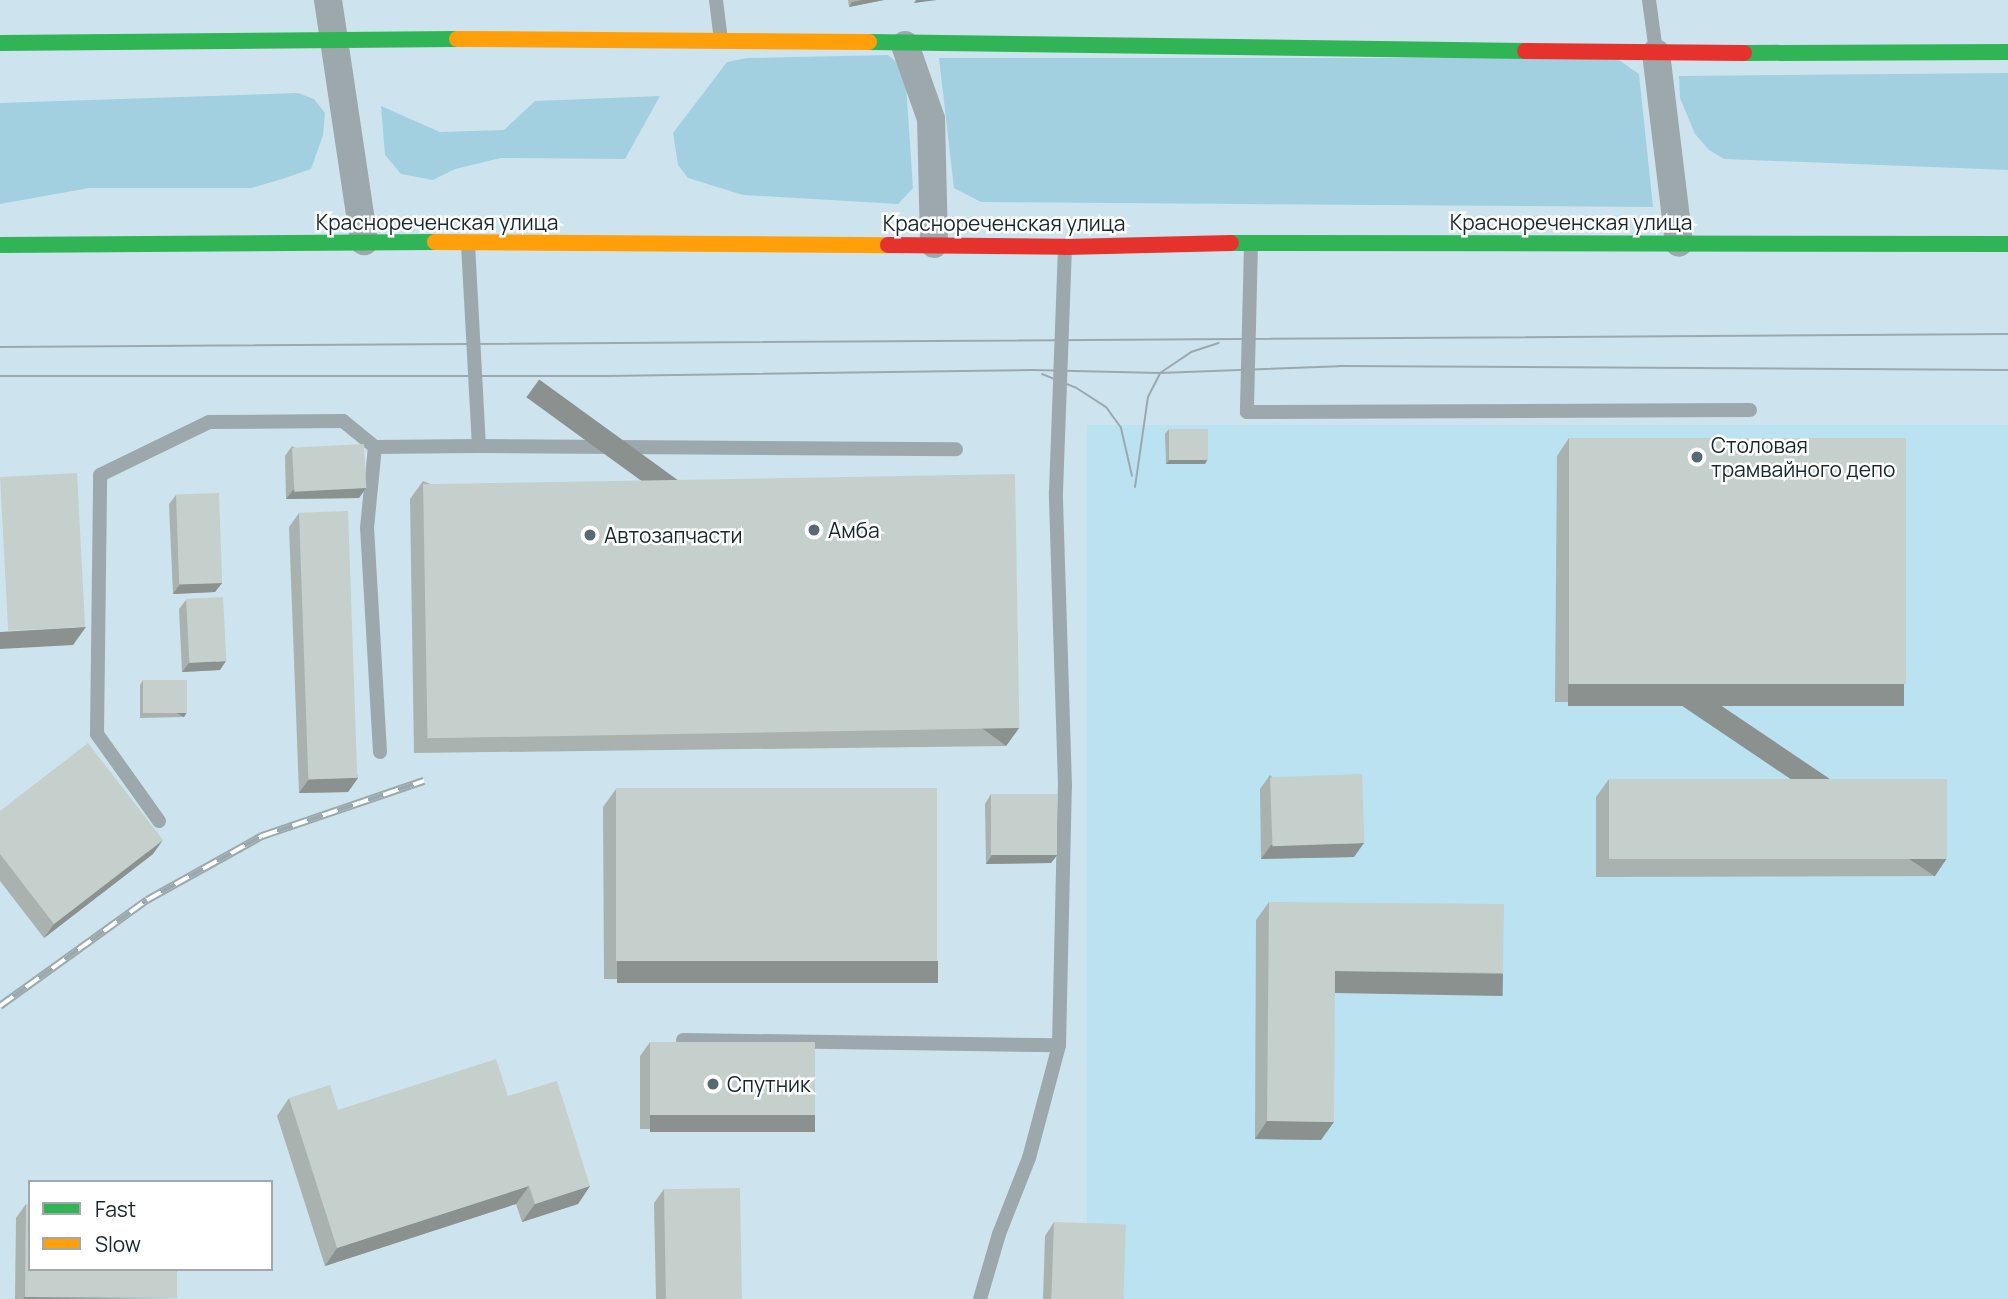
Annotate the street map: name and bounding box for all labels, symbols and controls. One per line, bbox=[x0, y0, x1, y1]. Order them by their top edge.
street label: Краснореченская улица bbox=[316, 209, 558, 235]
street label: Краснореченская улица bbox=[1450, 209, 1692, 235]
street label: Краснореченская улица bbox=[883, 210, 1125, 236]
place label: Столовая трамвайного депо bbox=[1711, 432, 1895, 482]
marker: Столовая трамвайного депо bbox=[1689, 449, 1705, 465]
place label: Амба bbox=[828, 517, 880, 543]
place label: Автозапчасти bbox=[604, 522, 742, 548]
marker: Амба bbox=[806, 522, 822, 538]
marker: Автозапчасти bbox=[582, 527, 598, 543]
place label: Спутник bbox=[727, 1071, 810, 1097]
marker: Спутник bbox=[705, 1076, 721, 1092]
legend bbox=[28, 1180, 273, 1271]
text: Fast bbox=[95, 1195, 136, 1223]
text: Slow bbox=[95, 1230, 141, 1258]

